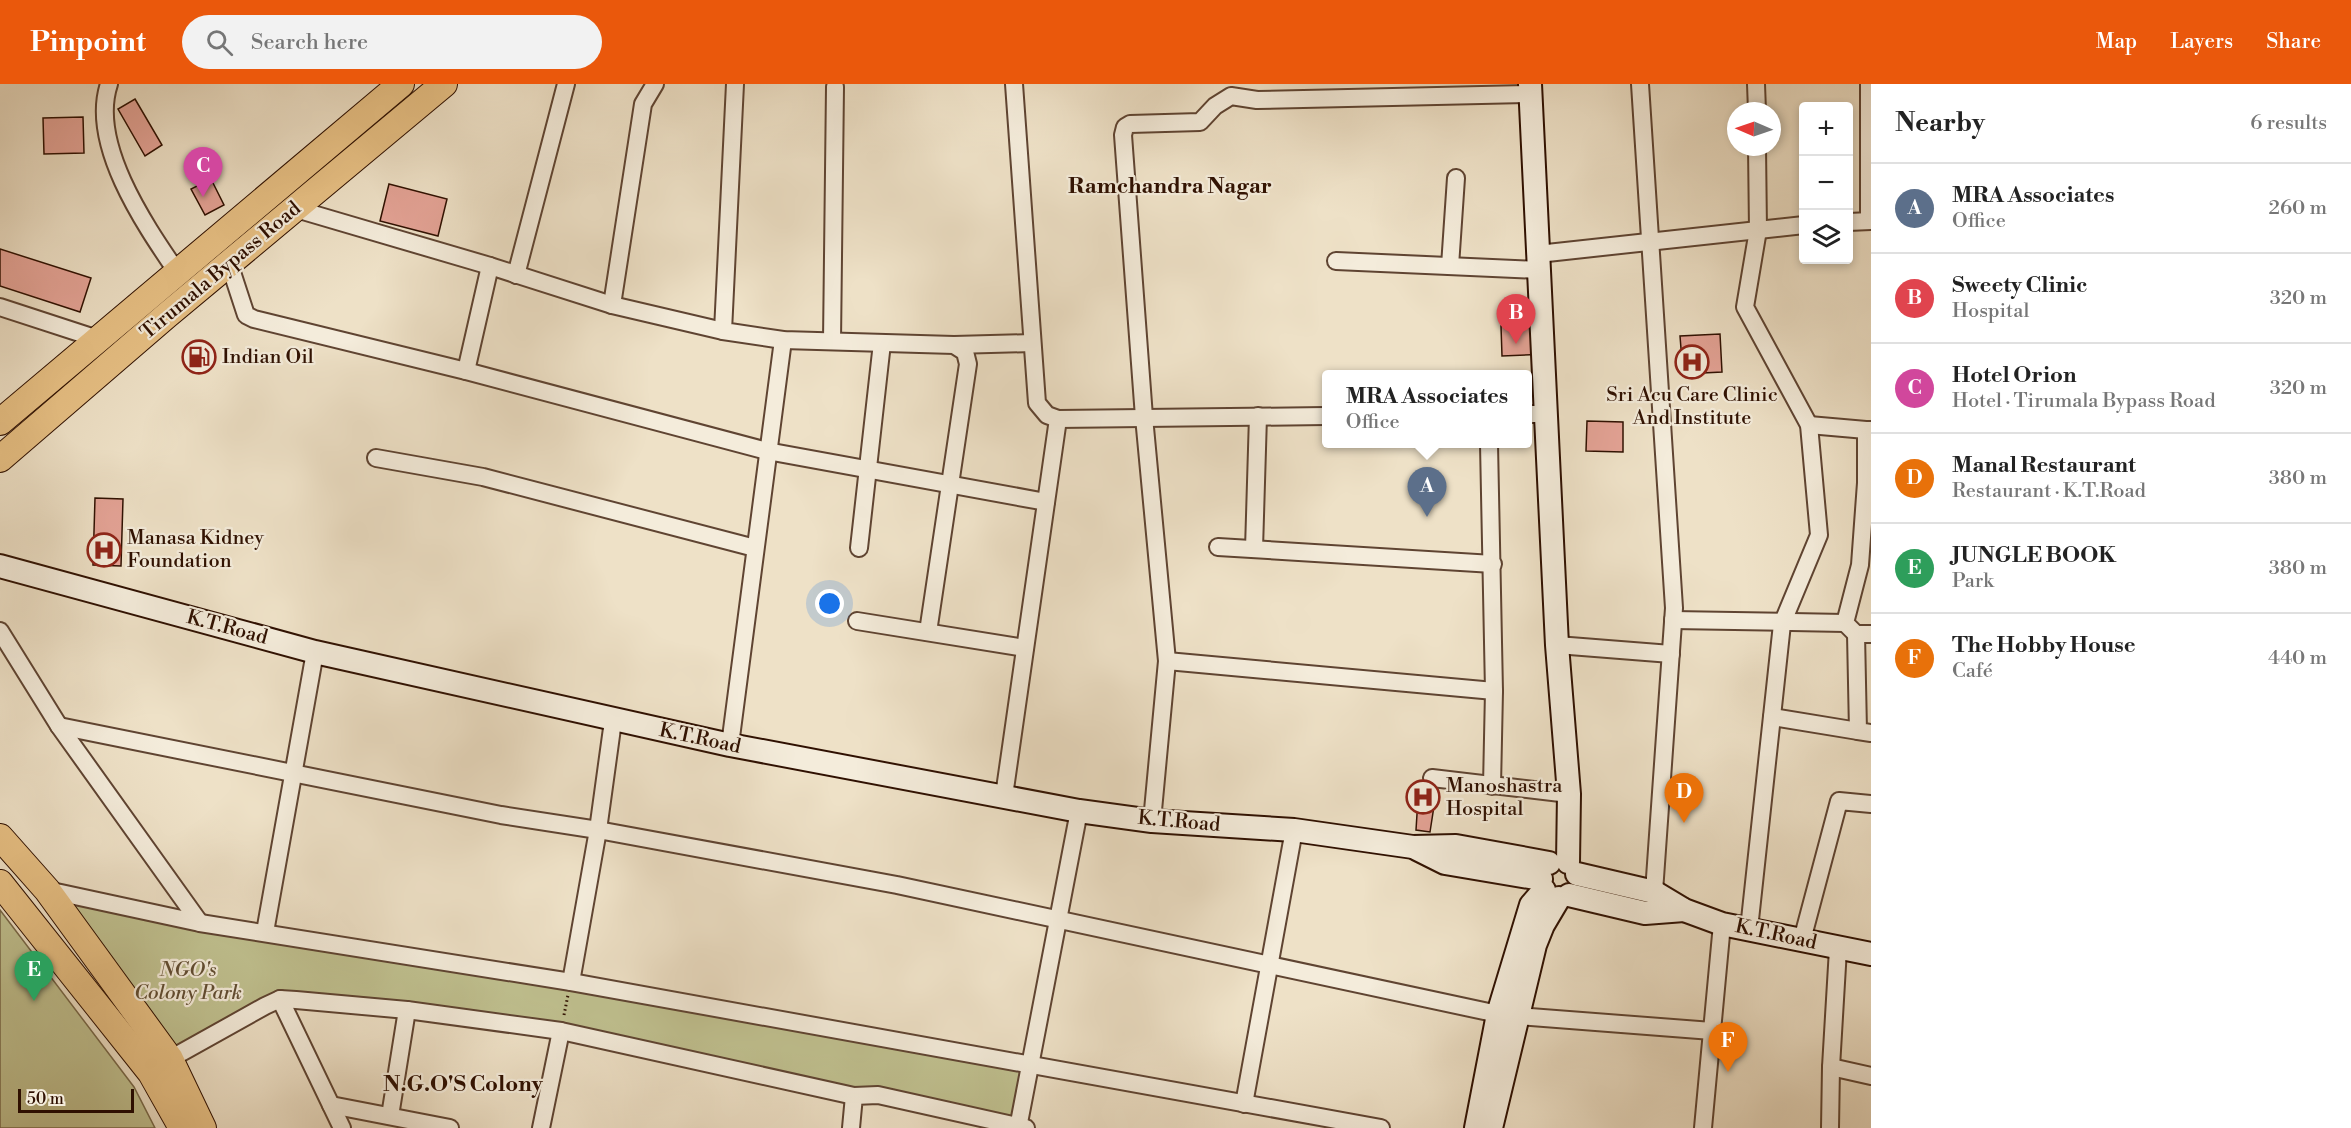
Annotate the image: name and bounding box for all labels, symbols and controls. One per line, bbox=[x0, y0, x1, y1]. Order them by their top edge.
search box bbox=[182, 15, 602, 69]
text: Pinpoint bbox=[30, 25, 146, 60]
icon: search bbox=[203, 26, 236, 59]
text: Search here bbox=[251, 29, 368, 56]
text: Map bbox=[2096, 29, 2137, 55]
text: Layers bbox=[2170, 29, 2233, 55]
text: Share bbox=[2266, 29, 2321, 55]
north arrow bbox=[1727, 102, 1781, 156]
map controls bbox=[1799, 102, 1853, 264]
button: + bbox=[1799, 102, 1853, 156]
text: Nearby bbox=[1895, 107, 1985, 139]
text: 6 results bbox=[2250, 111, 2327, 136]
pin: C bbox=[184, 147, 222, 197]
button: − bbox=[1799, 156, 1853, 210]
district label: Ramchandra Nagar bbox=[1068, 173, 1272, 200]
text: MRA Associates bbox=[1952, 182, 2114, 209]
street label: Tirumala Bypass Road bbox=[136, 196, 307, 345]
text: A bbox=[1907, 196, 1922, 221]
text: 260 m bbox=[2269, 196, 2327, 221]
text: Office bbox=[1952, 209, 2006, 234]
button: layers bbox=[1799, 210, 1853, 264]
text: Sweety Clinic bbox=[1952, 272, 2087, 299]
text: B bbox=[1907, 286, 1922, 311]
text: 320 m bbox=[2270, 286, 2327, 311]
pin: B bbox=[1496, 294, 1536, 344]
text: Hospital bbox=[1952, 299, 2029, 324]
fuel station icon: Indian Oil bbox=[181, 339, 217, 375]
hospital icon: Sri Acu Care Clinic And Institute bbox=[1674, 344, 1710, 380]
place label: Indian Oil bbox=[222, 345, 314, 370]
text: Hotel Orion bbox=[1952, 362, 2076, 389]
popup bbox=[1322, 370, 1532, 448]
text: C bbox=[1907, 376, 1922, 401]
text: 320 m bbox=[2270, 376, 2327, 401]
text: MRA Associates bbox=[1346, 383, 1508, 410]
place label: Sri Acu Care Clinic And Institute bbox=[1606, 383, 1778, 431]
text: Hotel · Tirumala Bypass Road bbox=[1952, 389, 2216, 414]
text: Office bbox=[1346, 410, 1400, 435]
text: Manal Restaurant bbox=[1952, 452, 2136, 479]
text: D bbox=[1907, 466, 1922, 491]
text: 380 m bbox=[2269, 466, 2327, 491]
pin: A bbox=[1408, 468, 1446, 517]
text: Restaurant · K.T.Road bbox=[1952, 479, 2146, 504]
place label: Manasa Kidney Foundation bbox=[127, 526, 264, 574]
hospital icon: Manasa Kidney Foundation bbox=[86, 532, 122, 568]
text: JUNGLE BOOK bbox=[1952, 542, 2116, 569]
text: E bbox=[1908, 556, 1921, 581]
text: 380 m bbox=[2269, 556, 2327, 581]
text: Park bbox=[1952, 569, 1994, 594]
your location bbox=[815, 589, 844, 618]
street label: K.T.Road bbox=[184, 605, 271, 651]
text: The Hobby House bbox=[1952, 632, 2136, 659]
text: F bbox=[1907, 646, 1922, 671]
text: 440 m bbox=[2268, 646, 2327, 671]
text: Café bbox=[1952, 659, 1993, 684]
street label: K.T.Road bbox=[657, 718, 744, 760]
place label: Manoshastra Hospital bbox=[1446, 774, 1563, 822]
pin: D bbox=[1664, 774, 1704, 823]
hospital icon: Manoshastra Hospital bbox=[1405, 779, 1441, 815]
street label: K.T.Road bbox=[1137, 806, 1222, 838]
street label: K.T.Road bbox=[1733, 914, 1820, 956]
pin: E bbox=[15, 952, 54, 1001]
park label: NGO's Colony Park bbox=[134, 958, 242, 1006]
pin: F bbox=[1708, 1022, 1748, 1072]
district label: N.G.O'S Colony bbox=[383, 1071, 544, 1098]
scale bar bbox=[18, 1086, 134, 1114]
text: 50 m bbox=[27, 1089, 64, 1109]

